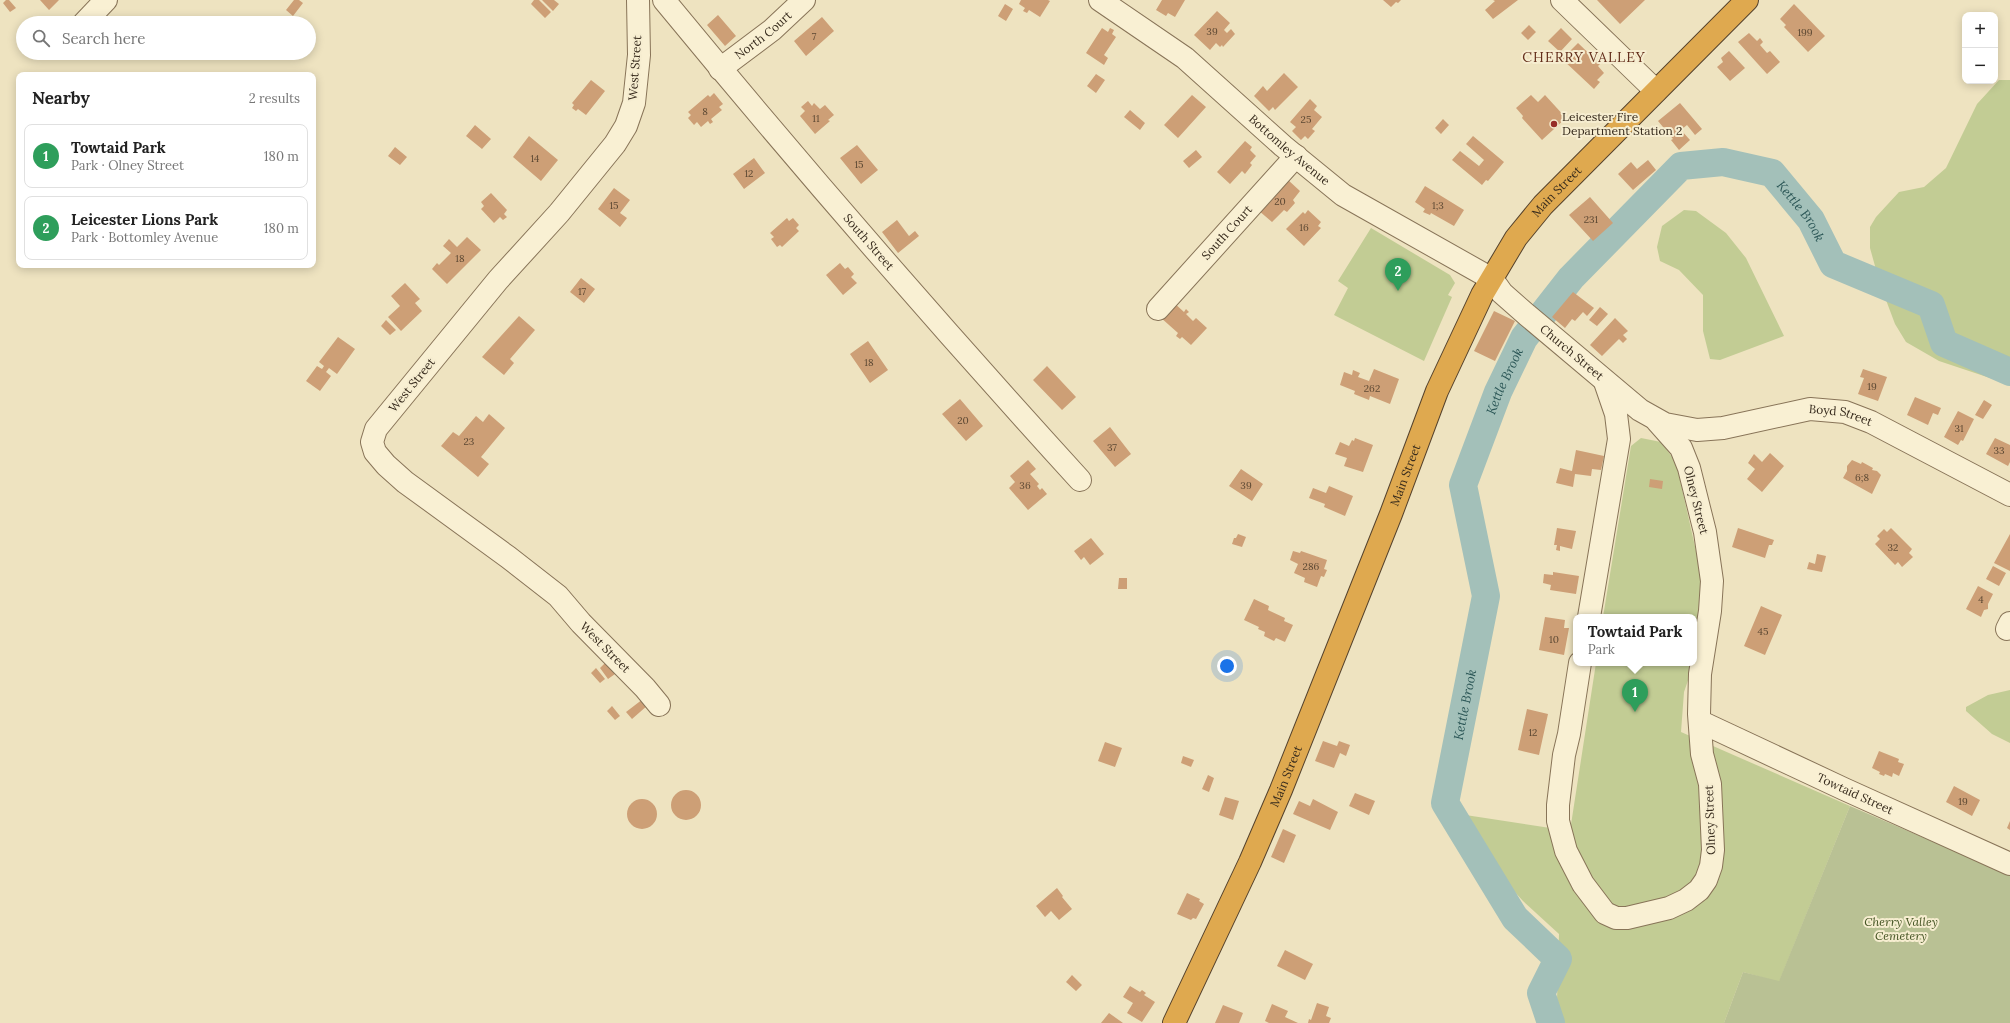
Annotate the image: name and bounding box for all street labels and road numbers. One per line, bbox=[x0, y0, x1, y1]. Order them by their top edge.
street label: North Court bbox=[732, 7, 795, 62]
street label: West Street bbox=[625, 34, 644, 101]
street label: Bottomley Avenue bbox=[1246, 111, 1334, 189]
street label: Main Street bbox=[1528, 162, 1585, 220]
street label: South Court bbox=[1198, 201, 1255, 263]
street label: South Street bbox=[840, 210, 898, 273]
street label: Church Street bbox=[1537, 321, 1607, 383]
street label: West Street bbox=[385, 354, 438, 415]
street label: Boyd Street bbox=[1808, 401, 1875, 429]
street label: Main Street bbox=[1387, 442, 1424, 508]
street label: Olney Street bbox=[1681, 464, 1712, 536]
street label: West Street bbox=[577, 619, 634, 676]
street label: Main Street bbox=[1267, 743, 1305, 809]
street label: Towtaid Street bbox=[1815, 769, 1896, 817]
street label: Olney Street bbox=[1701, 784, 1718, 855]

